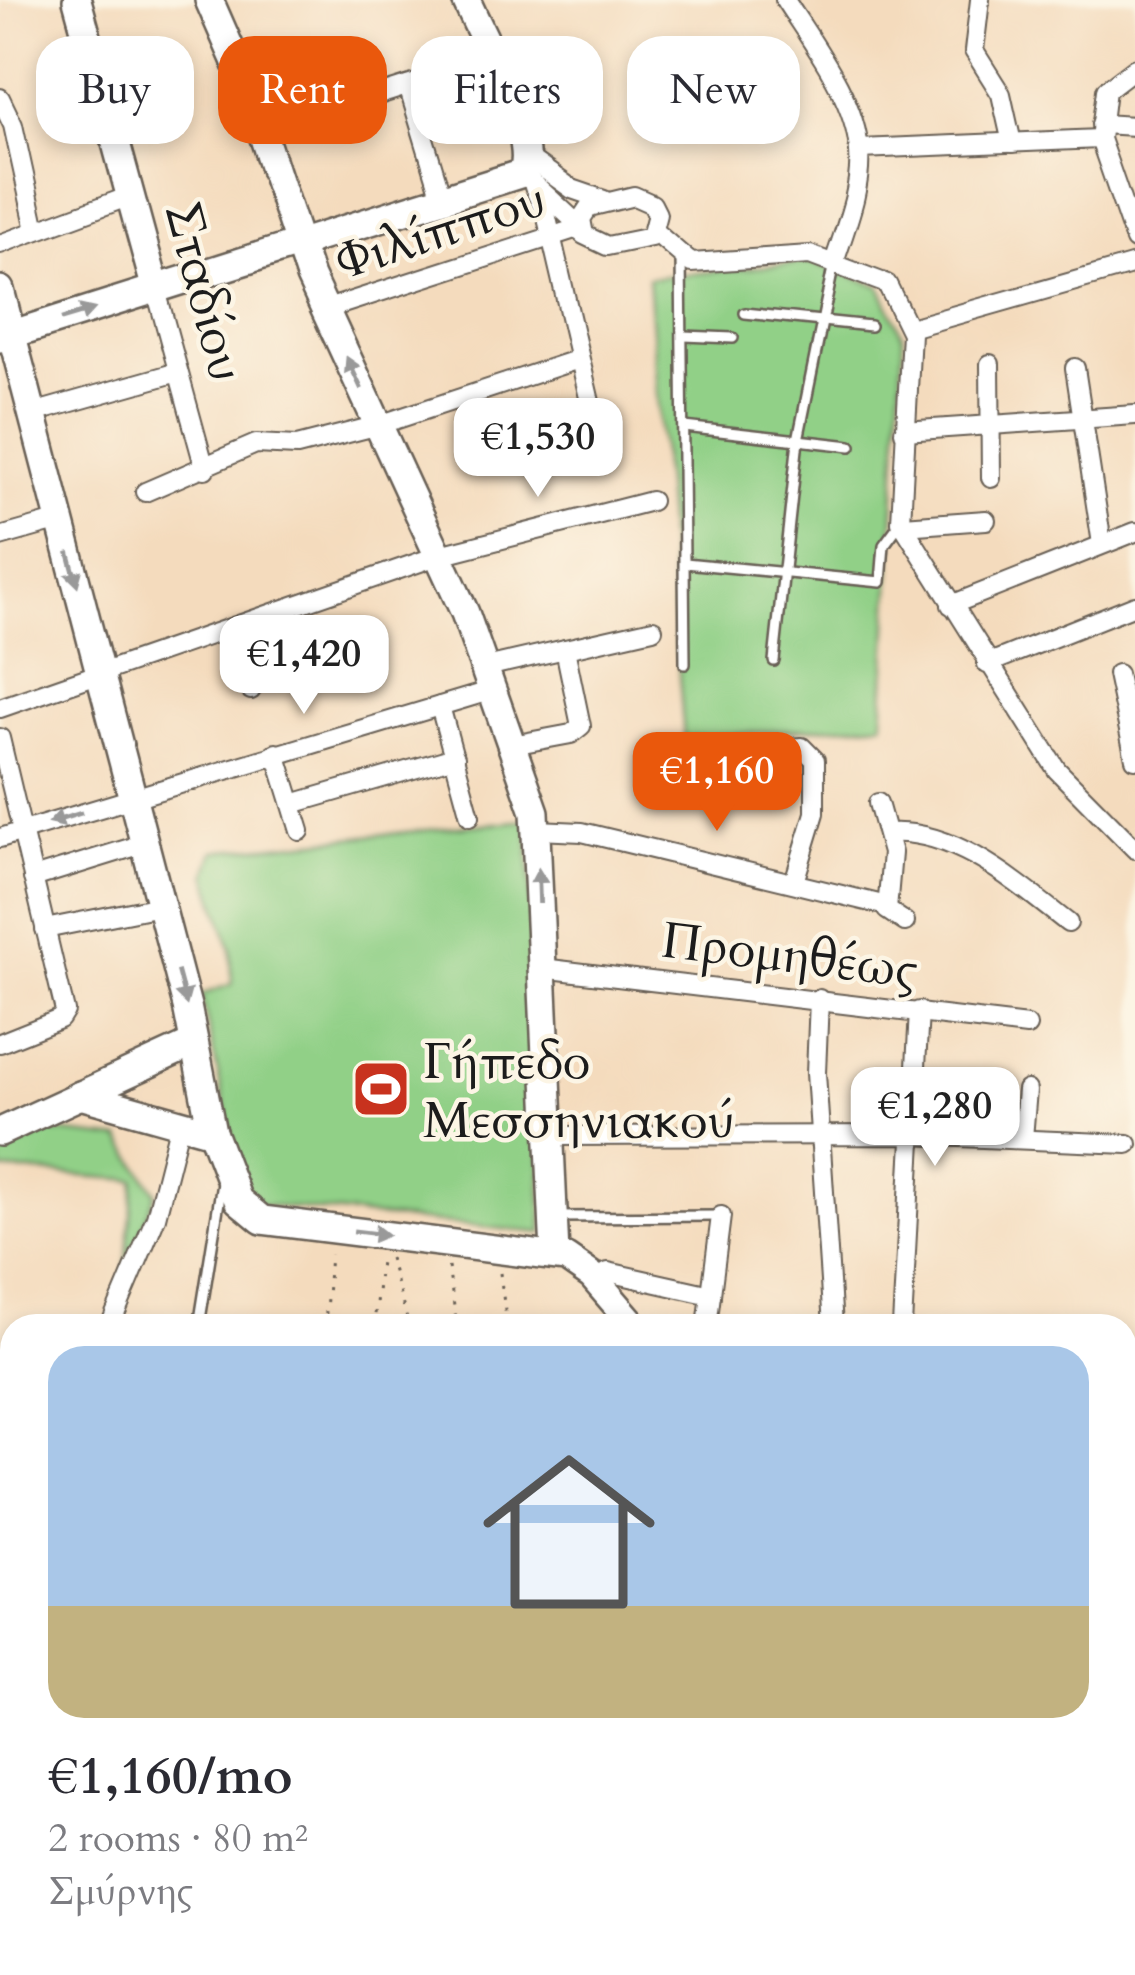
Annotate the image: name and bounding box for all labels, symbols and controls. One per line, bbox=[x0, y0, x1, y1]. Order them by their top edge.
chip: Buy bbox=[36, 36, 194, 144]
chip: Rent bbox=[218, 36, 387, 144]
chip: Filters bbox=[411, 36, 603, 144]
chip: New bbox=[627, 36, 800, 144]
street label: Φιλίππου bbox=[327, 164, 554, 298]
street label: Σταδίου bbox=[147, 194, 262, 389]
one-way arrow bbox=[60, 304, 97, 322]
one-way arrow bbox=[344, 355, 364, 390]
pin: €1,530 bbox=[440, 398, 636, 500]
text: €1,530 bbox=[481, 410, 595, 463]
one-way arrow bbox=[65, 551, 84, 588]
pin: €1,420 bbox=[206, 615, 402, 717]
text: €1,420 bbox=[247, 627, 361, 680]
pin: €1,160 bbox=[619, 732, 815, 834]
text: €1,160 bbox=[660, 744, 774, 797]
one-way arrow bbox=[46, 809, 83, 828]
one-way arrow bbox=[529, 866, 548, 904]
street label: Προμηθέως bbox=[658, 906, 922, 1006]
one-way arrow bbox=[173, 969, 192, 1006]
place label: Γήπεδο Μεσσηνιακού bbox=[423, 1027, 734, 1156]
sports icon: Γήπεδο Μεσσηνιακού bbox=[350, 1058, 412, 1120]
pin: €1,280 bbox=[837, 1067, 1033, 1169]
text: €1,280 bbox=[878, 1079, 992, 1132]
one-way arrow bbox=[353, 1223, 390, 1242]
icon: home bbox=[461, 1424, 677, 1640]
text: €1,160/mo bbox=[48, 1742, 293, 1812]
text: 2 rooms · 80 m² bbox=[48, 1812, 308, 1865]
text: Σμύρνης bbox=[48, 1865, 193, 1918]

